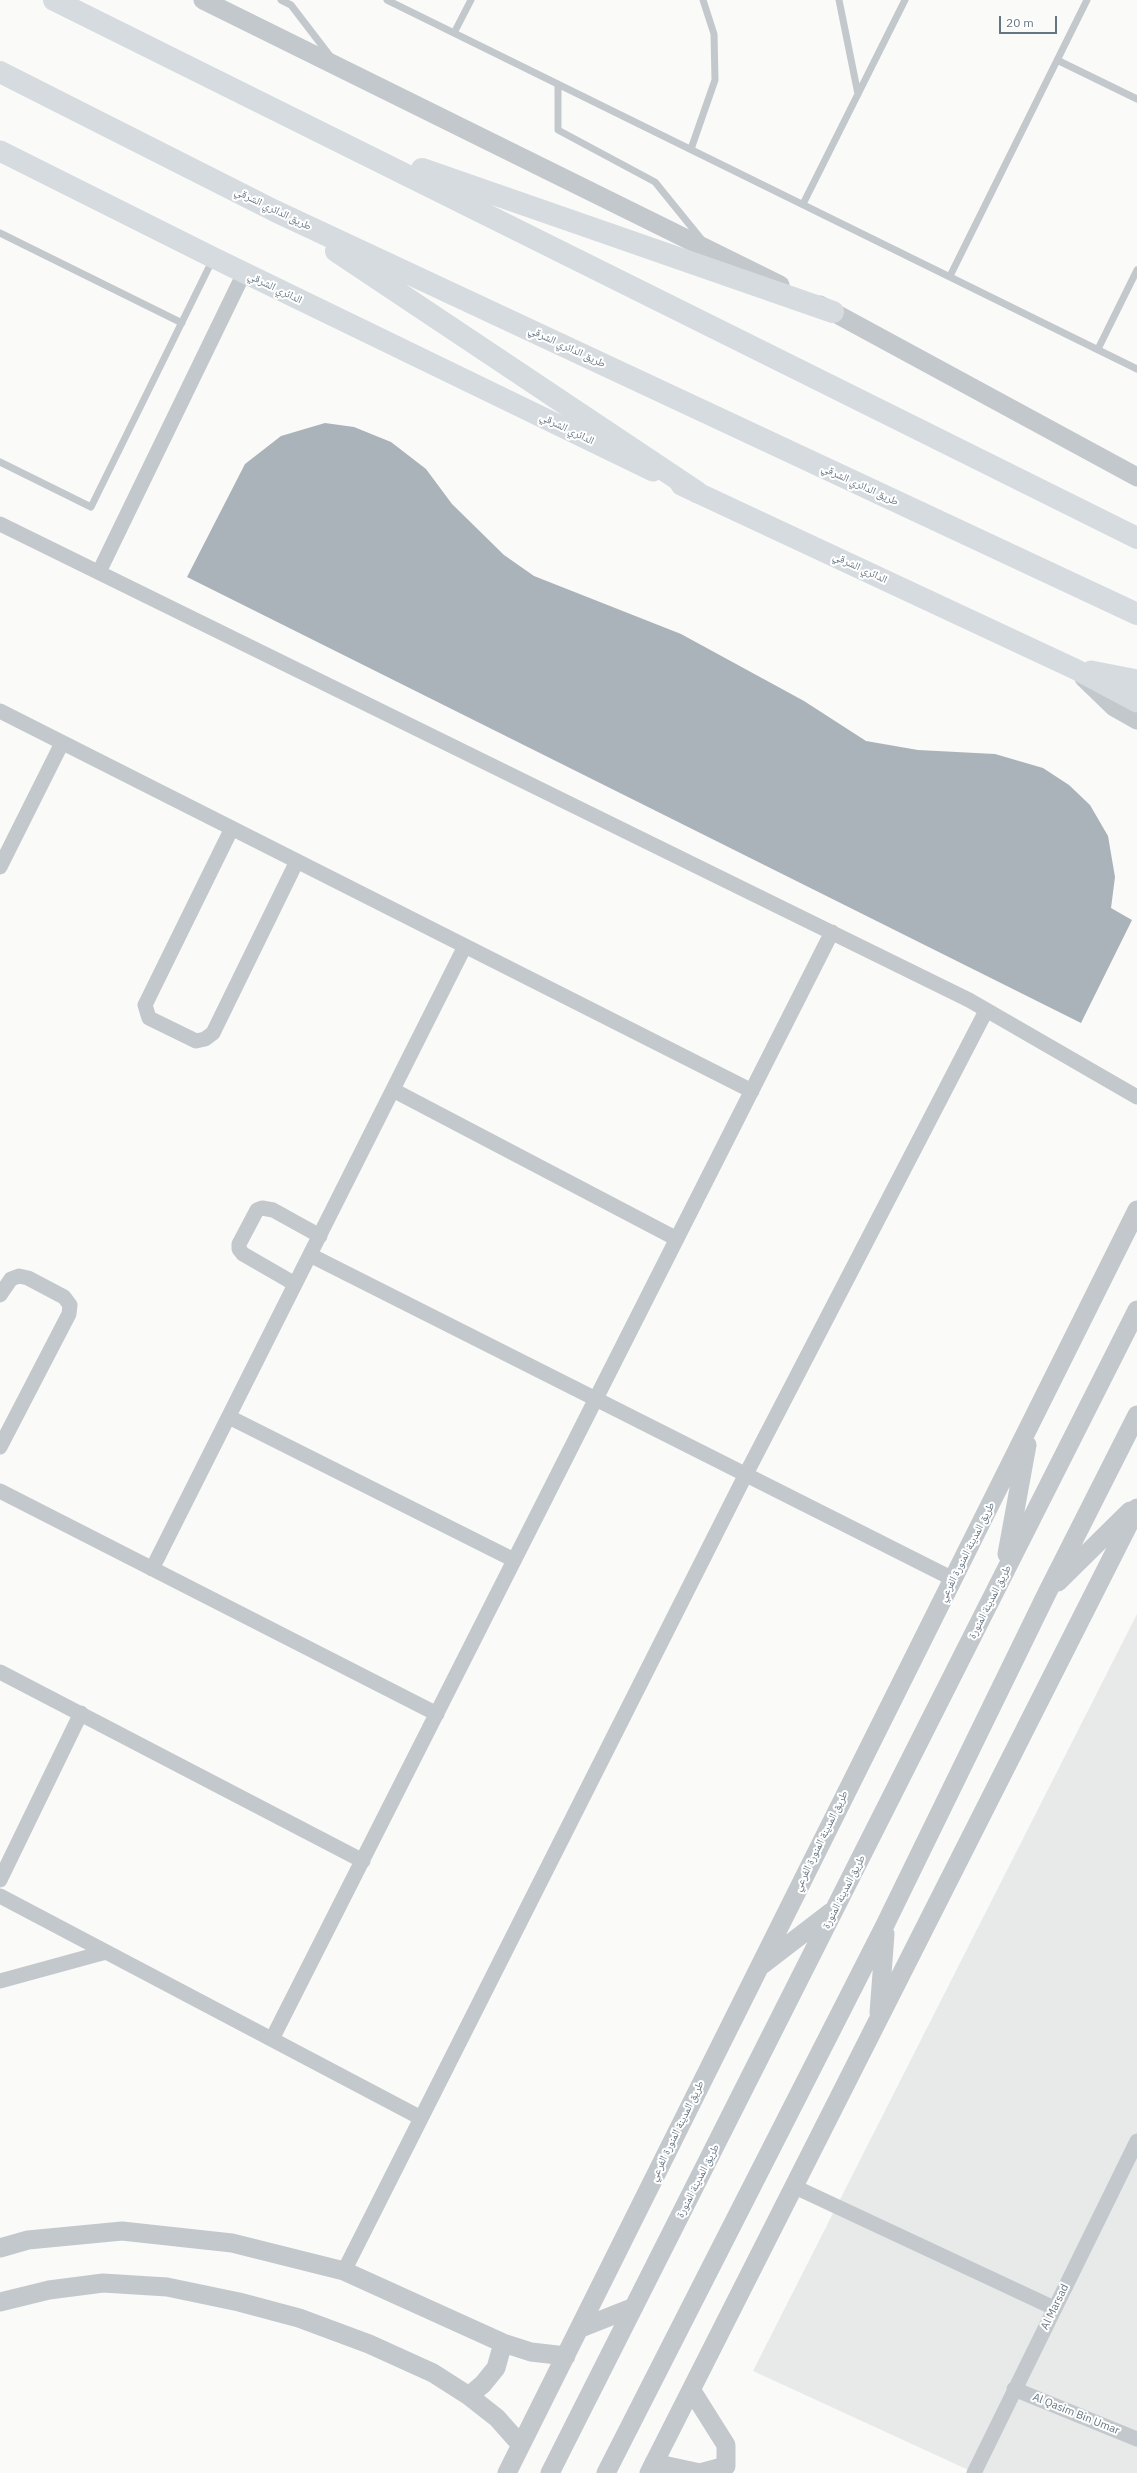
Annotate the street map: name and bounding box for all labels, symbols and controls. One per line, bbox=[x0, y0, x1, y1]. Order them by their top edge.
scale bar bbox=[1001, 8, 1059, 34]
text: 20 m bbox=[1006, 15, 1034, 30]
street label: طريق الدائري الشرقي bbox=[233, 185, 313, 233]
street label: الدائري الشرقي bbox=[246, 269, 304, 307]
street label: طريق الدائري الشرقي bbox=[526, 323, 608, 371]
street label: الدائري الشرقي bbox=[538, 410, 596, 448]
street label: طريق الدائري الشرقي bbox=[819, 461, 901, 509]
street label: الدائري الشرقي bbox=[831, 550, 889, 586]
street label: طريق المدينة المنورة الفرعي bbox=[936, 1500, 998, 1604]
street label: طريق المدينة المنورة bbox=[966, 1563, 1014, 1641]
street label: طريق المدينة المنورة الفرعي bbox=[791, 1789, 851, 1893]
street label: طريق المدينة المنورة bbox=[820, 1853, 868, 1931]
street label: طريق المدينة المنورة الفرعي bbox=[647, 2079, 707, 2183]
street label: طريق المدينة المنورة bbox=[674, 2142, 722, 2220]
street label: Al Marsad bbox=[1038, 2282, 1072, 2332]
street label: Al Qasim Bin Umar bbox=[1031, 2391, 1121, 2437]

